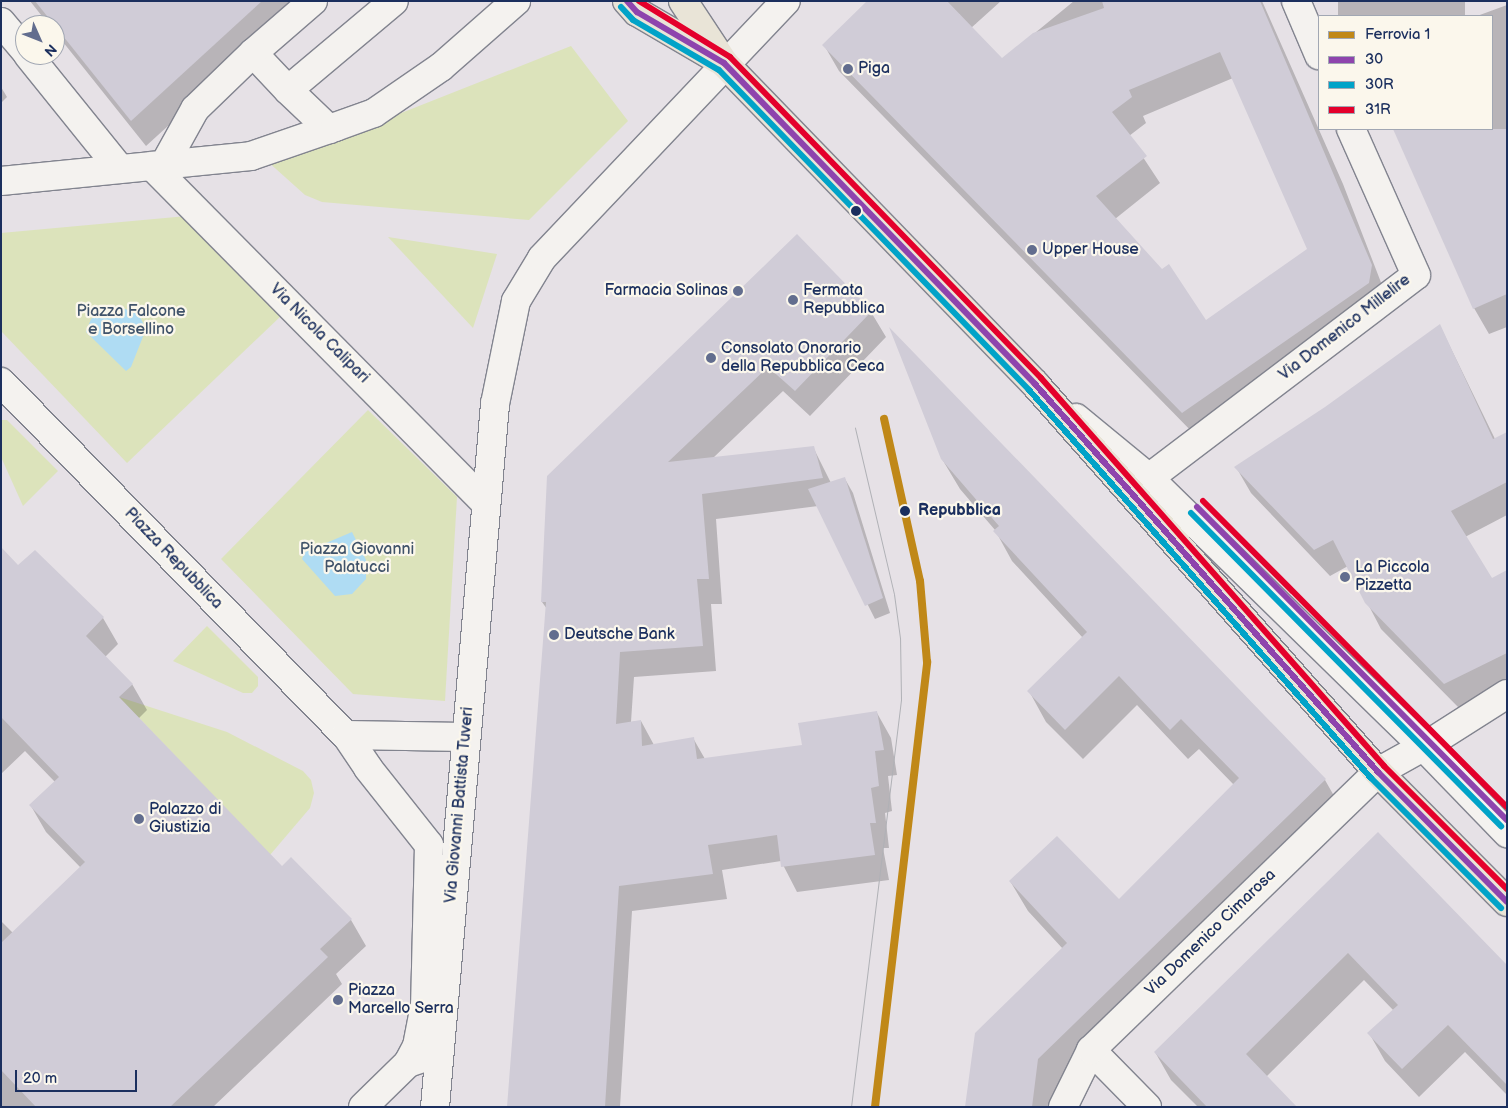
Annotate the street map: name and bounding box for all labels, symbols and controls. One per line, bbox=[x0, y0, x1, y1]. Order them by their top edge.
north arrow bbox=[15, 15, 65, 65]
legend bbox=[1318, 15, 1493, 130]
text: Ferrovia 1 bbox=[1365, 25, 1430, 44]
text: N bbox=[41, 40, 60, 60]
text: 30 bbox=[1365, 50, 1383, 69]
place label: Piga bbox=[858, 59, 890, 79]
marker: Piga bbox=[842, 63, 854, 75]
text: 30R bbox=[1365, 75, 1394, 94]
text: 31R bbox=[1365, 100, 1391, 119]
unlabelled marker bbox=[851, 206, 861, 216]
place label: Upper House bbox=[1042, 240, 1139, 260]
marker: Upper House bbox=[1026, 244, 1038, 256]
street label: Via Domenico Millelire bbox=[1276, 271, 1414, 385]
street label: Via Nicola Calipari bbox=[265, 280, 373, 388]
place label: Farmacia Solinas bbox=[604, 281, 728, 301]
place label: Fermata Repubblica bbox=[803, 281, 885, 319]
marker: Farmacia Solinas bbox=[732, 285, 744, 297]
marker: Fermata Repubblica bbox=[787, 294, 799, 306]
park label: Piazza Falcone e Borsellino bbox=[76, 302, 186, 340]
place label: Consolato Onorario della Repubblica Ceca bbox=[721, 339, 885, 377]
marker: Consolato Onorario della Repubblica Ceca bbox=[705, 352, 717, 364]
place label: Repubblica bbox=[918, 501, 1001, 521]
marker: Repubblica bbox=[896, 502, 914, 520]
street label: Piazza Repubblica bbox=[120, 504, 226, 614]
park label: Piazza Giovanni Palatucci bbox=[300, 540, 414, 578]
place label: La Piccola Pizzetta bbox=[1355, 558, 1430, 596]
marker: La Piccola Pizzetta bbox=[1339, 571, 1351, 583]
place label: Deutsche Bank bbox=[564, 625, 675, 645]
marker: Deutsche Bank bbox=[548, 629, 560, 641]
street label: Via Giovanni Battista Tuveri bbox=[442, 706, 478, 904]
place label: Palazzo di Giustizia bbox=[149, 800, 221, 838]
marker: Palazzo di Giustizia bbox=[133, 813, 145, 825]
street label: Via Domenico Cimarosa bbox=[1142, 866, 1280, 1000]
place label: Piazza Marcello Serra bbox=[348, 981, 454, 1019]
marker: Piazza Marcello Serra bbox=[332, 994, 344, 1006]
scale bar bbox=[18, 1060, 140, 1092]
text: 20 m bbox=[23, 1069, 57, 1088]

